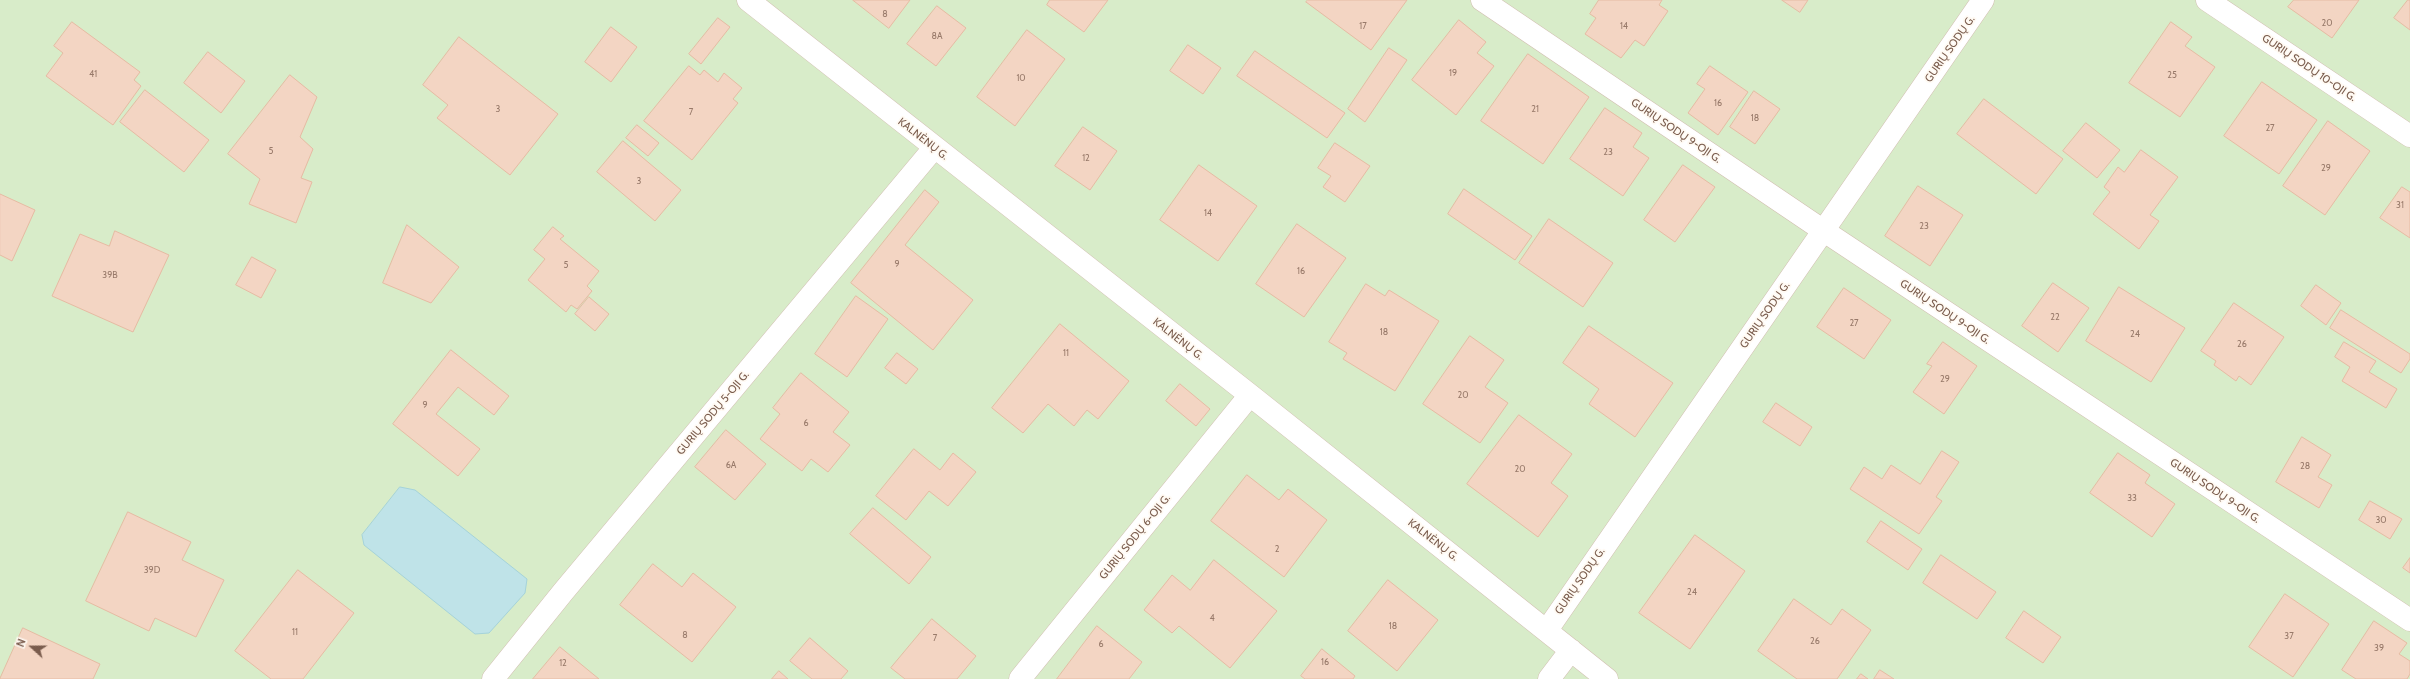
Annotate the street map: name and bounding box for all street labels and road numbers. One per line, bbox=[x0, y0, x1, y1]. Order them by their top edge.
street label: GURIŲ SODŲ G. bbox=[1922, 13, 1978, 85]
street label: GURIŲ SODŲ 10-OJI G. bbox=[2259, 32, 2359, 104]
street label: GURIŲ SODŲ 9-OJI G. bbox=[1628, 96, 1724, 166]
street label: KALNĖNŲ G. bbox=[895, 115, 951, 163]
street label: GURIŲ SODŲ 9-OJI G. bbox=[1897, 277, 1993, 347]
street label: GURIŲ SODŲ G. bbox=[1737, 279, 1793, 351]
street label: KALNĖNŲ G. bbox=[1150, 315, 1206, 363]
street label: GURIŲ SODŲ 5-OJI G. bbox=[674, 368, 752, 458]
street label: GURIŲ SODŲ 9-OJI G. bbox=[2167, 456, 2263, 526]
street label: GURIŲ SODŲ 6-OJI G. bbox=[1097, 492, 1173, 582]
street label: KALNĖNŲ G. bbox=[1405, 516, 1461, 564]
street label: GURIŲ SODŲ G. bbox=[1552, 545, 1608, 617]

